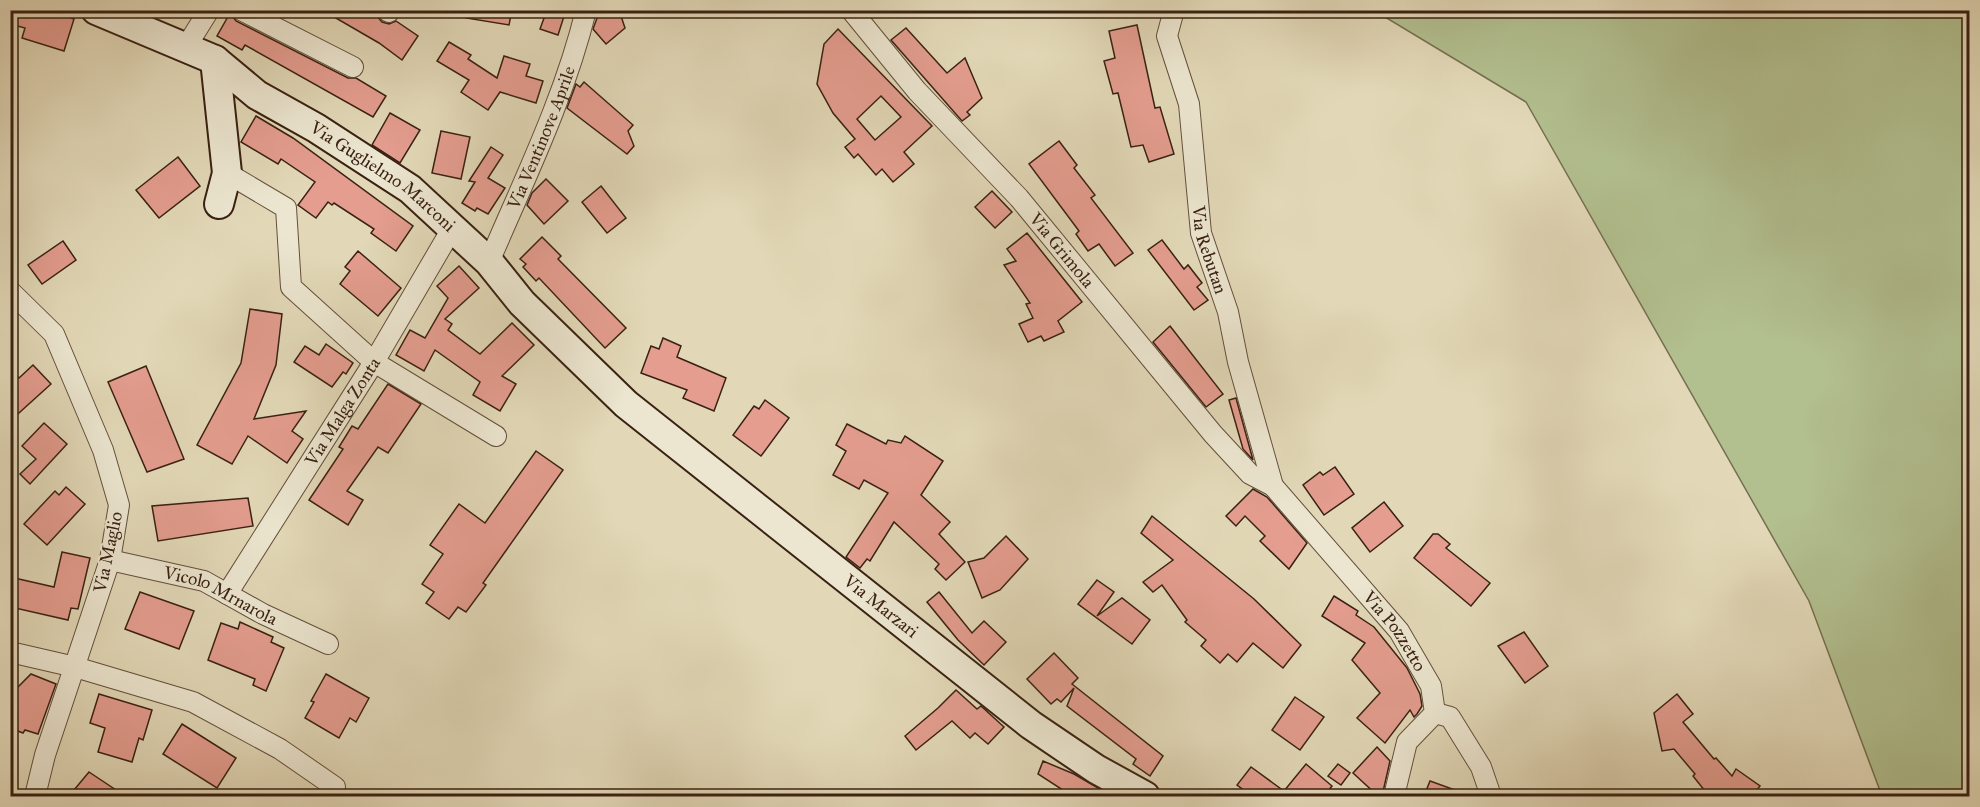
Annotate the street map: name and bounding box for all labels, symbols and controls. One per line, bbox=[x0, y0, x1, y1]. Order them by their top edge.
street label: Via Ventinove Aprile bbox=[502, 63, 580, 213]
street label: Via Guglielmo Marconi bbox=[305, 116, 460, 236]
street label: Via Rebutan bbox=[1187, 204, 1232, 297]
street label: Via Grimola bbox=[1024, 208, 1099, 293]
street label: Via Malga Zonta bbox=[300, 353, 385, 471]
street label: Via Maglio bbox=[88, 509, 128, 596]
street label: Vicolo Mrnarola bbox=[161, 561, 281, 630]
street label: Via Marzari bbox=[838, 569, 923, 643]
street label: Via Pozzetto bbox=[1358, 586, 1431, 675]

